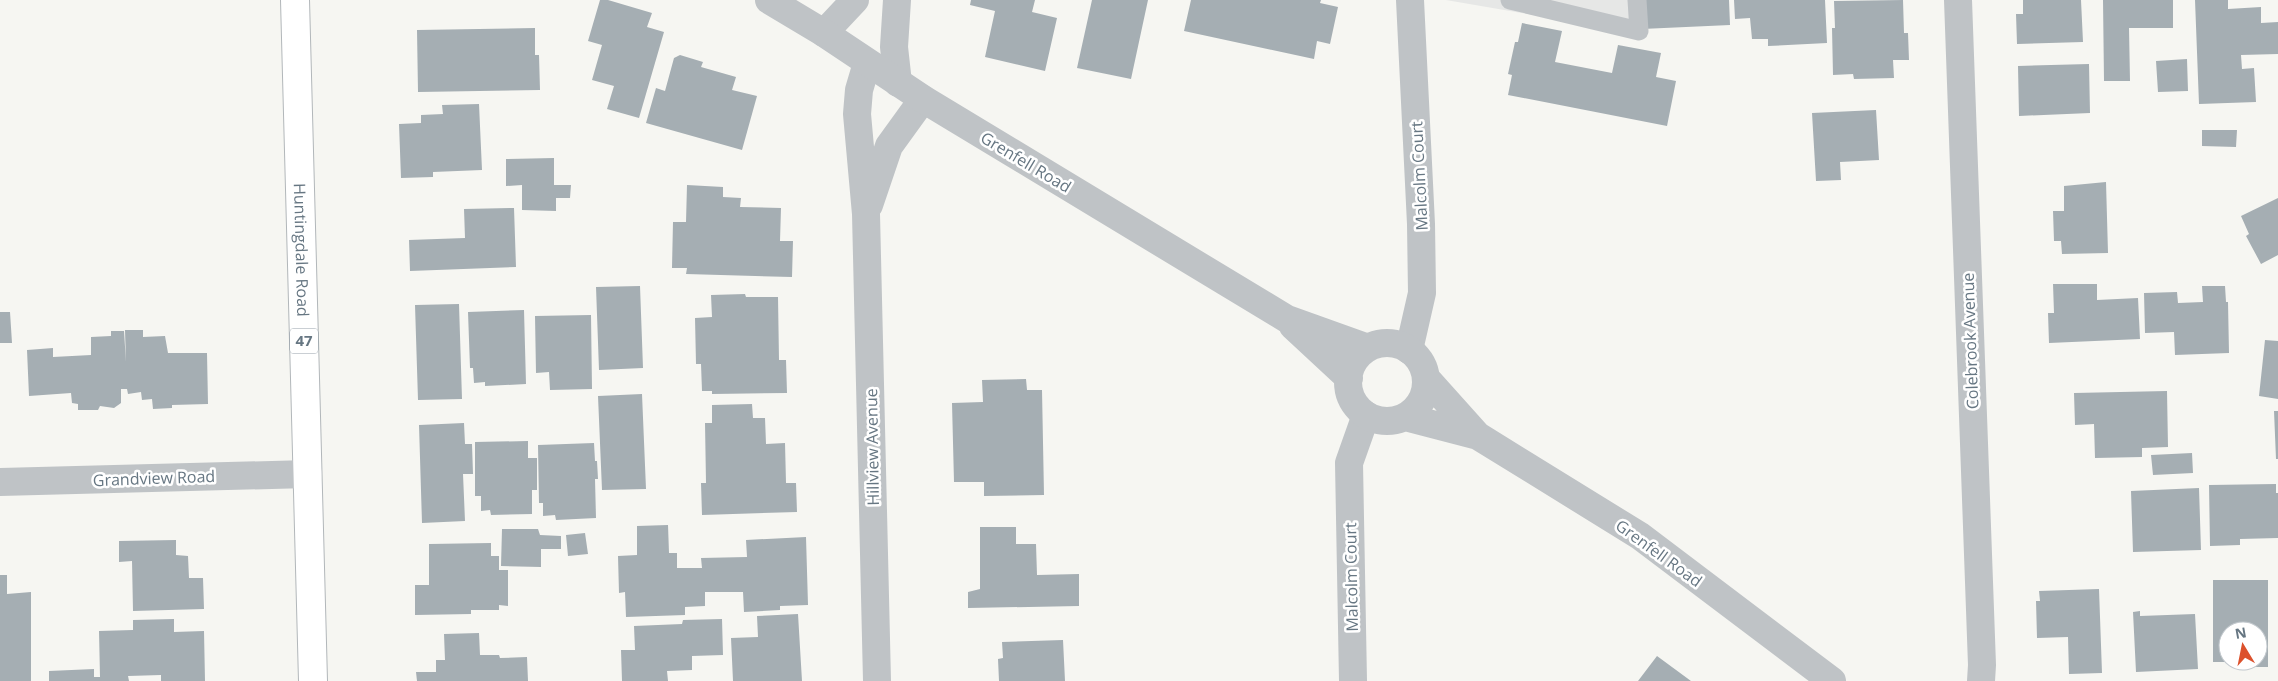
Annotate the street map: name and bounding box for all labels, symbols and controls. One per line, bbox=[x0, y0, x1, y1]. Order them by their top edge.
street label: Malcolm Court bbox=[1405, 121, 1433, 231]
street label: Grenfell Road bbox=[977, 126, 1075, 198]
street label: Huntingdale Road bbox=[289, 183, 314, 317]
street label: Colebrook Avenue bbox=[1957, 272, 1983, 410]
road number: 47 bbox=[290, 328, 318, 354]
street label: Hillview Avenue bbox=[860, 388, 884, 506]
street label: Grandview Road bbox=[92, 465, 216, 491]
street label: Grenfell Road bbox=[1611, 514, 1707, 592]
street label: Malcolm Court bbox=[1339, 522, 1363, 632]
north arrow bbox=[2218, 621, 2268, 671]
text: N bbox=[2233, 622, 2248, 643]

